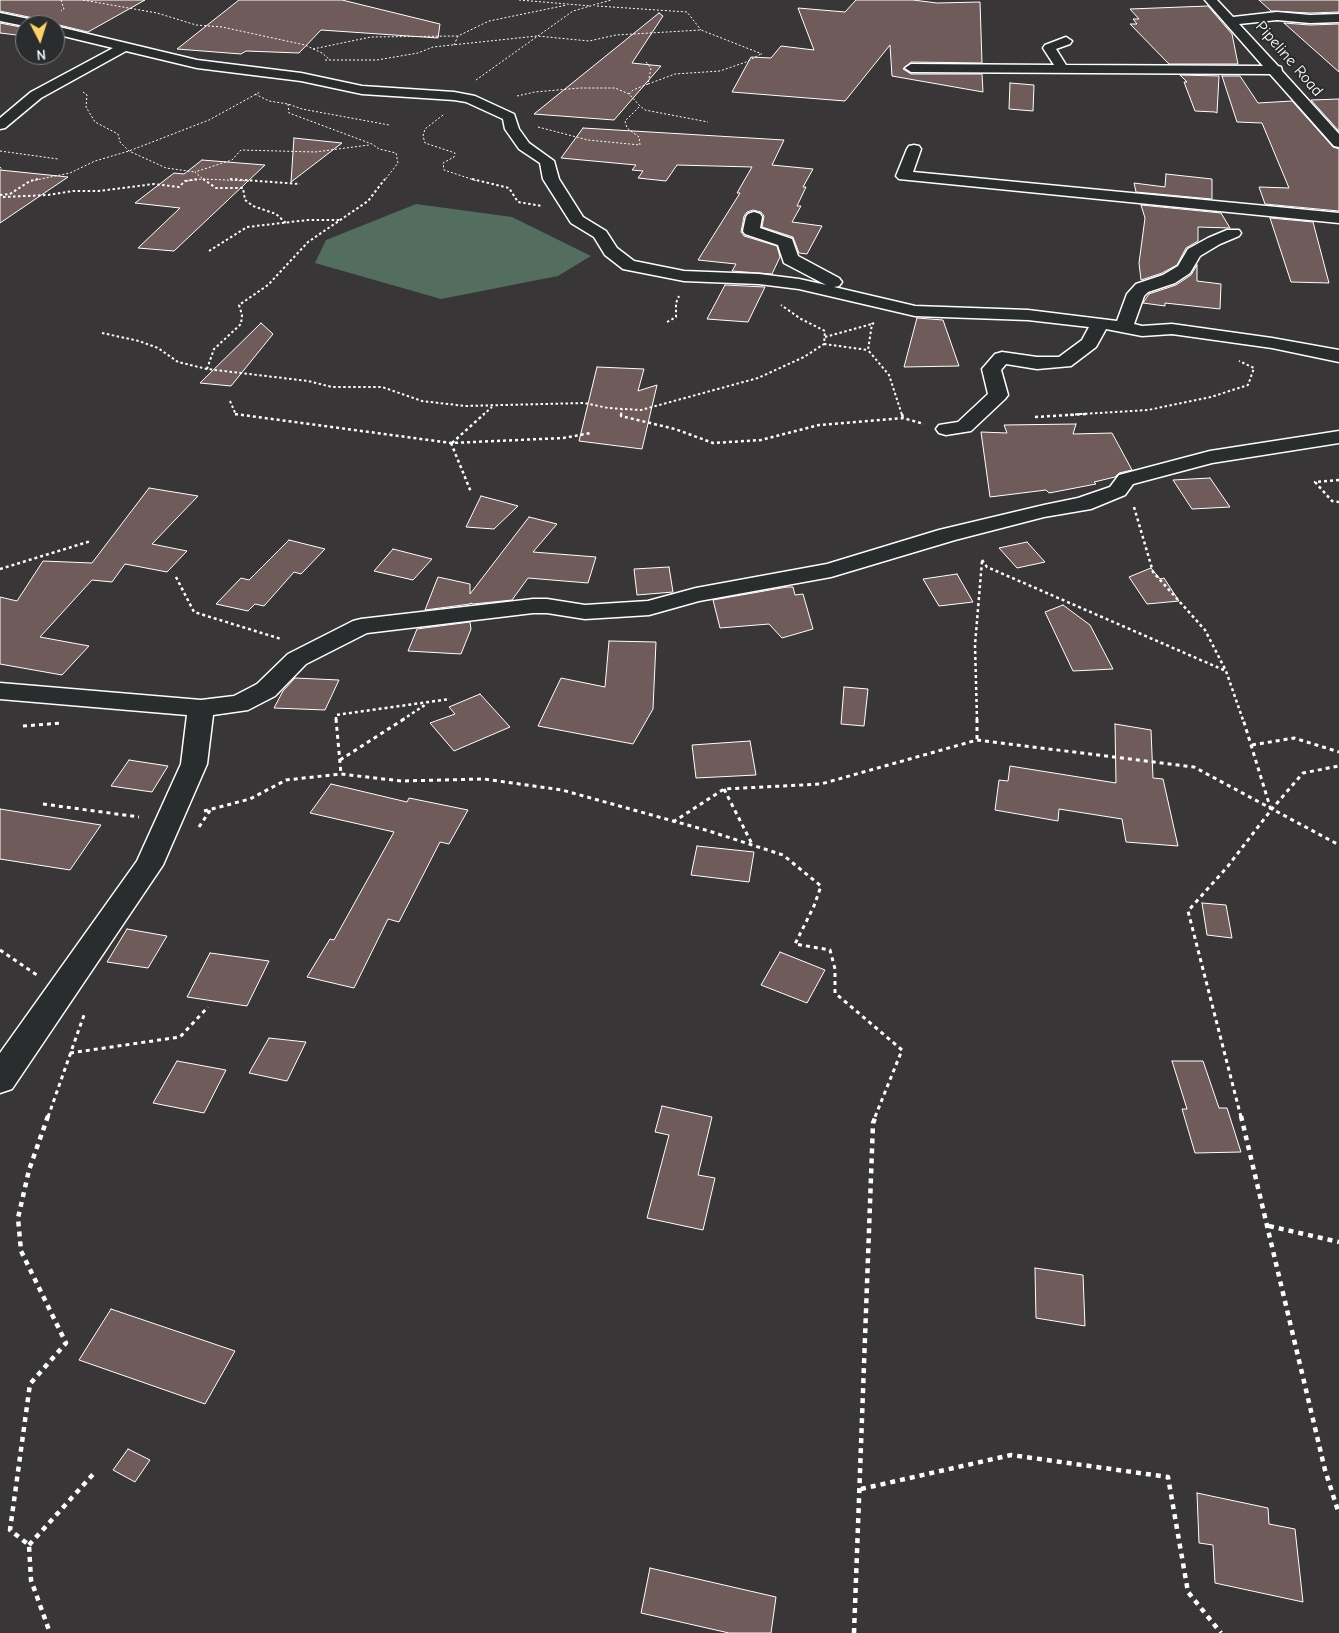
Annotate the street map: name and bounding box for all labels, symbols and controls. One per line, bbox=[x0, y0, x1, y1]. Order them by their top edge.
north arrow bbox=[15, 15, 65, 65]
street label: Pipeline Road bbox=[1251, 18, 1327, 100]
text: N bbox=[36, 46, 47, 63]

